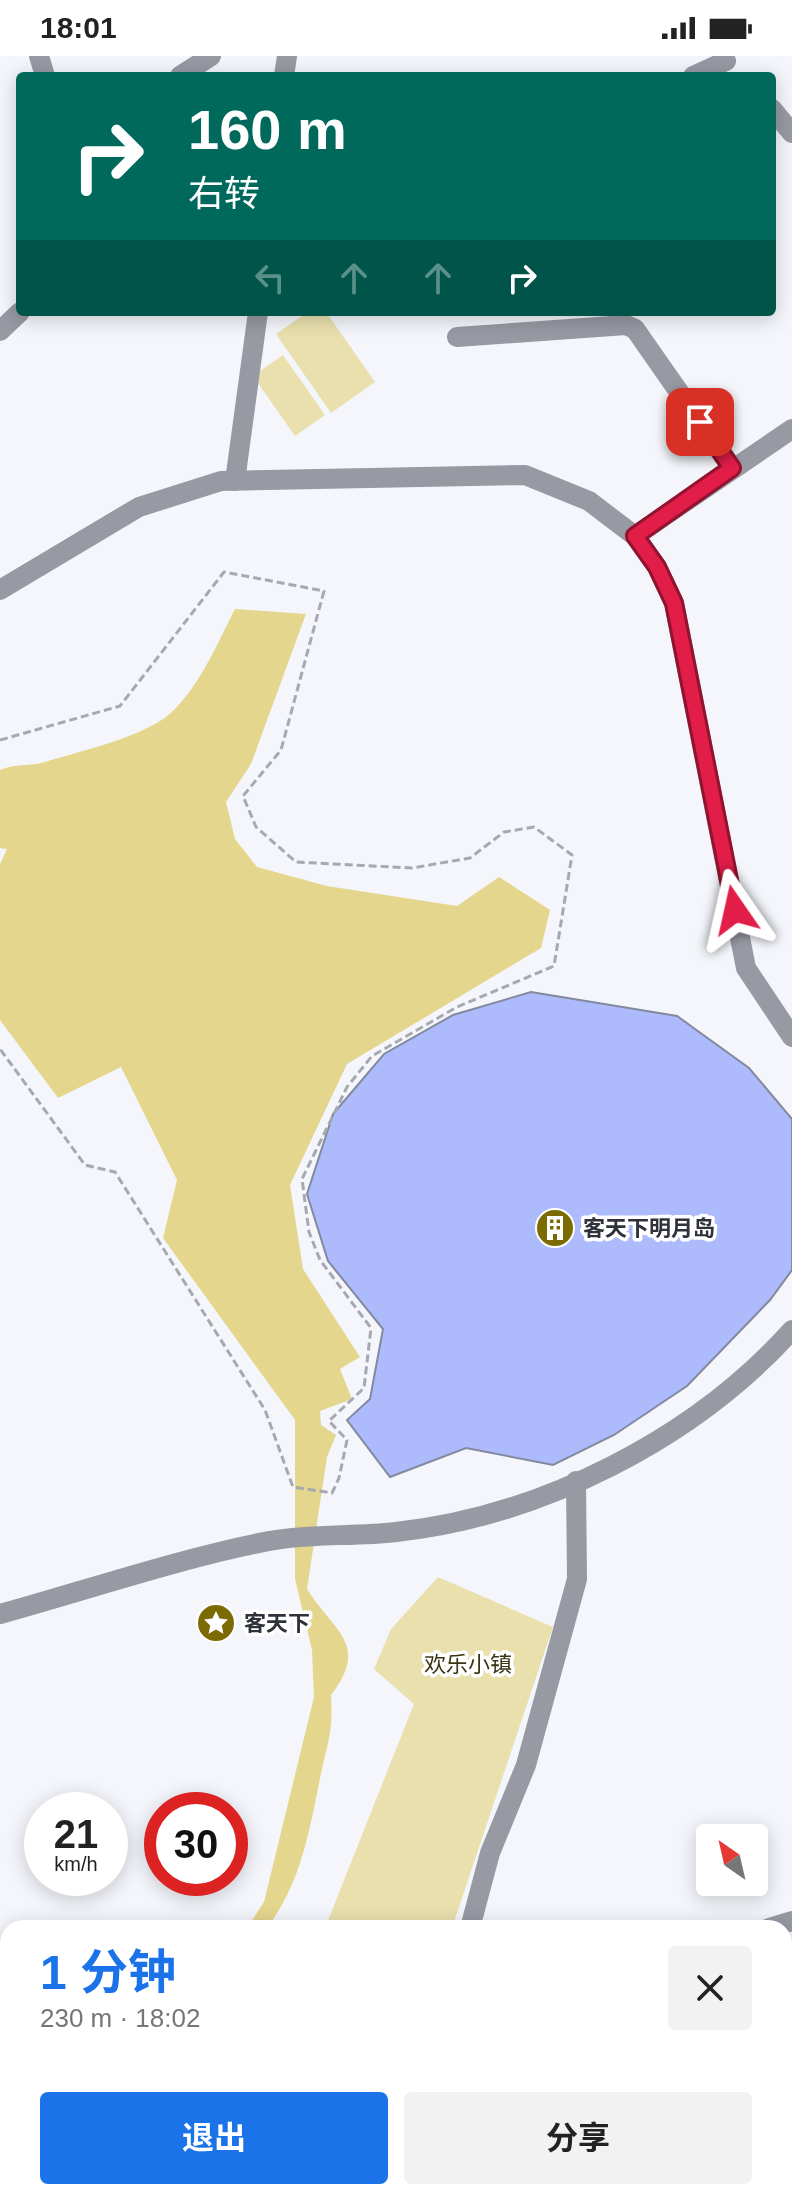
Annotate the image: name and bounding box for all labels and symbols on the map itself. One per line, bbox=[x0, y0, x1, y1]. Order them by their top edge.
pin bbox=[666, 388, 734, 456]
position arrow bbox=[693, 868, 777, 952]
building icon: 客天下明月岛 bbox=[534, 1207, 576, 1249]
place label: 客天下明月岛 bbox=[583, 1216, 715, 1241]
place icon: 客天下 bbox=[195, 1602, 237, 1644]
place label: 客天下 bbox=[244, 1611, 310, 1636]
park label: 欢乐小镇 bbox=[424, 1652, 512, 1677]
speed limit sign: 30 bbox=[144, 1792, 248, 1896]
north arrow bbox=[696, 1824, 768, 1896]

